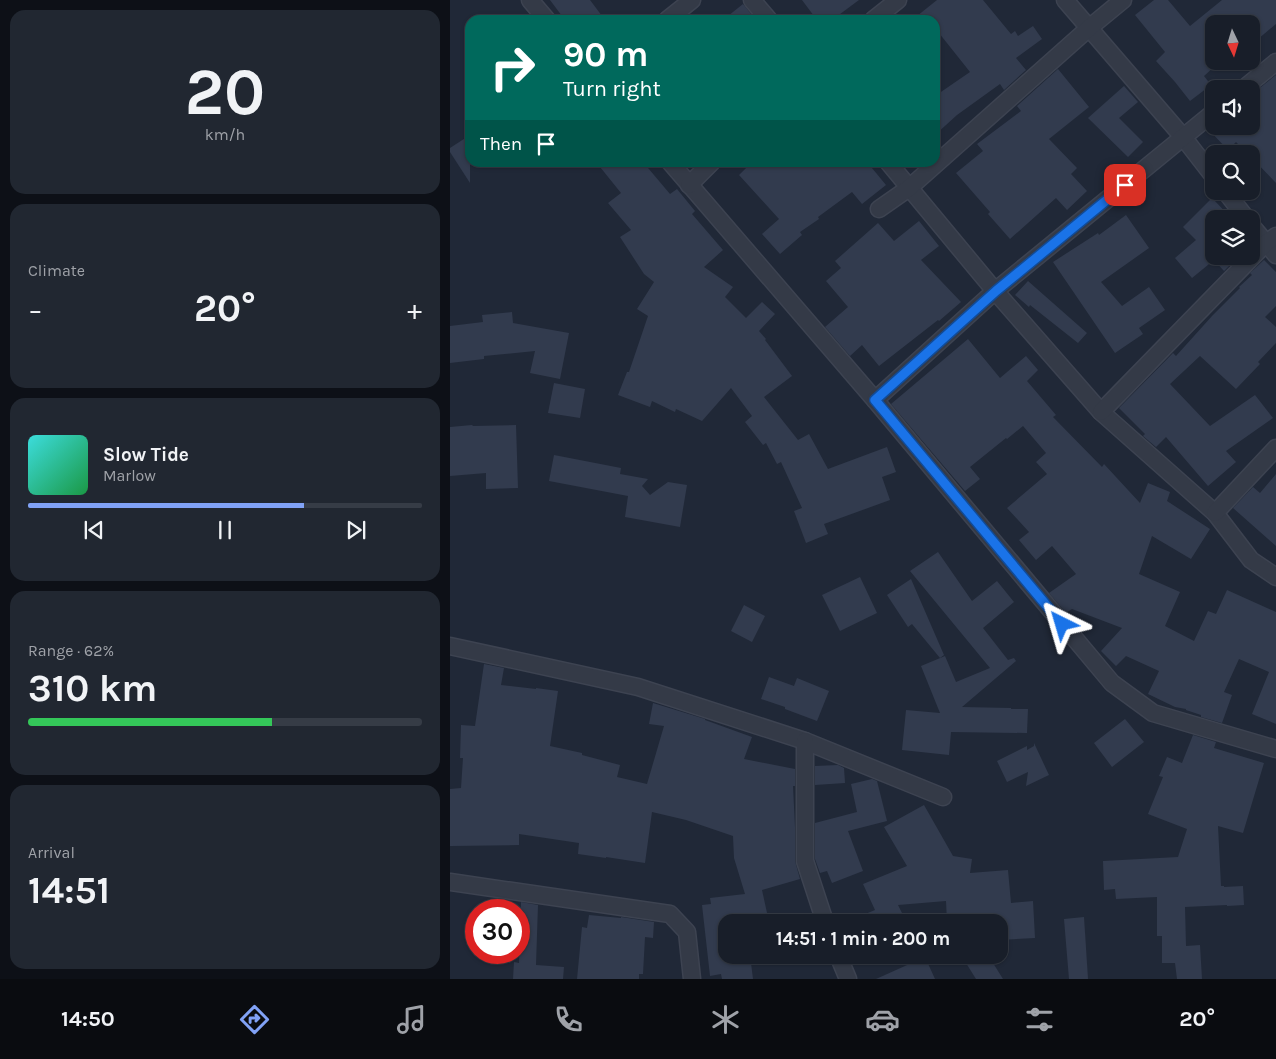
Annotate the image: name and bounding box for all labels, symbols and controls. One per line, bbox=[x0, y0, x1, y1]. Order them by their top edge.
north arrow bbox=[1205, 15, 1260, 70]
map controls bbox=[1205, 15, 1260, 265]
text: 90 m bbox=[563, 34, 649, 75]
icon: right bbox=[480, 35, 545, 100]
text: 20 bbox=[185, 54, 265, 130]
text: Turn right bbox=[563, 76, 661, 102]
button: sound bbox=[1205, 80, 1260, 135]
text: km/h bbox=[205, 125, 245, 144]
icon: arrive bbox=[532, 130, 560, 158]
text: Then bbox=[480, 133, 522, 155]
button: search bbox=[1205, 145, 1260, 200]
pin bbox=[1104, 164, 1146, 206]
icon: arrive bbox=[1111, 171, 1139, 199]
button: layers bbox=[1205, 210, 1260, 265]
text: Climate bbox=[28, 261, 85, 280]
text: 20° bbox=[194, 286, 256, 331]
text: − bbox=[28, 293, 43, 326]
text: + bbox=[407, 293, 422, 326]
text: Slow Tide bbox=[103, 444, 189, 466]
text: Marlow bbox=[103, 466, 156, 485]
icon: previous bbox=[80, 516, 108, 544]
icon: pause bbox=[211, 516, 239, 544]
icon: next bbox=[342, 516, 370, 544]
position arrow bbox=[1035, 597, 1087, 649]
text: Range · 62% bbox=[28, 641, 114, 660]
text: 310 km bbox=[28, 666, 157, 711]
text: Arrival bbox=[28, 843, 75, 862]
text: 14:51 bbox=[28, 868, 110, 913]
speed limit sign: 30 bbox=[465, 899, 530, 964]
text: 14:51 · 1 min · 200 m bbox=[776, 928, 950, 950]
icon: directions bbox=[237, 1002, 272, 1037]
icon: music bbox=[394, 1002, 429, 1037]
icon: phone bbox=[551, 1002, 586, 1037]
icon: climate bbox=[708, 1002, 743, 1037]
icon: car bbox=[865, 1002, 900, 1037]
icon: filters bbox=[1022, 1002, 1057, 1037]
text: 14:50 bbox=[61, 1006, 115, 1032]
text: 20° bbox=[1179, 1006, 1215, 1032]

